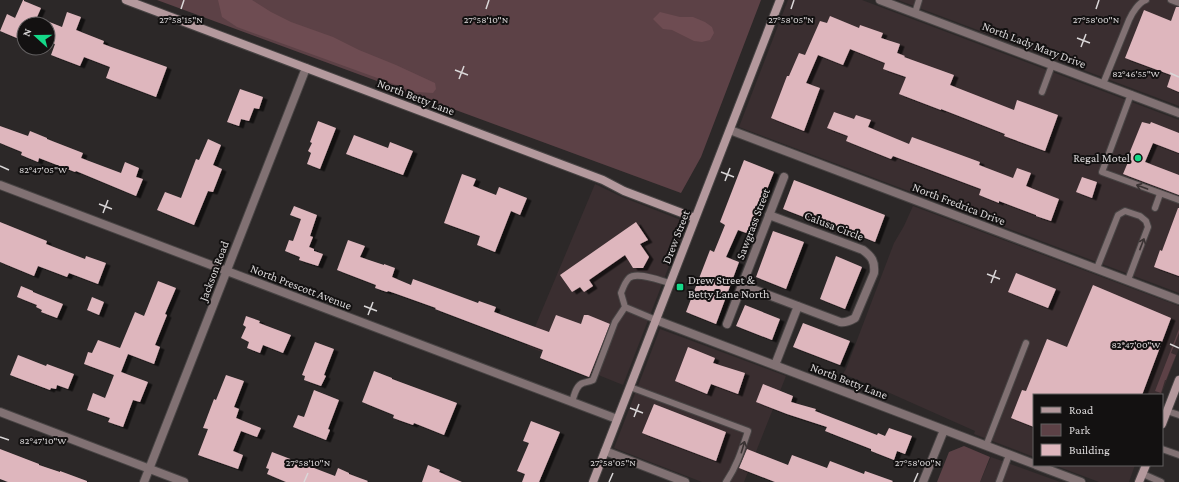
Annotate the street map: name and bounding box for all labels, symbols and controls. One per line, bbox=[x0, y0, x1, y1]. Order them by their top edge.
text: 27°58'15"N bbox=[159, 14, 203, 25]
text: 27°58'10"N bbox=[464, 14, 509, 25]
text: 27°58'05"N bbox=[768, 14, 814, 25]
text: 27°58'00"N bbox=[1073, 14, 1120, 25]
north arrow bbox=[16, 16, 56, 56]
street label: North Lady Mary Drive bbox=[980, 19, 1088, 71]
text: N bbox=[20, 26, 34, 38]
text: 82°46'55"W bbox=[1112, 68, 1161, 79]
street label: North Betty Lane bbox=[375, 76, 457, 118]
place label: Regal Motel bbox=[1073, 151, 1130, 165]
marker: Regal Motel bbox=[1133, 153, 1143, 163]
text: 82°47'05"W bbox=[19, 164, 68, 175]
street label: North Fredrica Drive bbox=[911, 180, 1007, 228]
one-way arrow bbox=[1137, 183, 1149, 191]
street label: Sawgrass Street bbox=[733, 186, 773, 262]
street label: Drew Street bbox=[659, 207, 693, 266]
street label: Calusa Circle bbox=[802, 208, 866, 244]
street label: Jackson Road bbox=[196, 238, 232, 304]
one-way arrow bbox=[1139, 238, 1147, 250]
street label: North Prescott Avenue bbox=[248, 261, 354, 313]
place label: Drew Street & Betty Lane North bbox=[688, 273, 770, 301]
marker: Drew Street & Betty Lane North bbox=[675, 282, 685, 292]
text: 82°47'00"W bbox=[1112, 339, 1161, 350]
street label: North Betty Lane bbox=[808, 360, 890, 402]
legend bbox=[1033, 394, 1163, 466]
text: Road bbox=[1069, 403, 1094, 417]
text: Park bbox=[1069, 423, 1091, 437]
text: 82°47'10"W bbox=[19, 435, 67, 446]
one-way arrow bbox=[740, 441, 747, 454]
text: Building bbox=[1069, 443, 1110, 457]
text: 27°58'10"N bbox=[286, 457, 331, 468]
text: 27°58'05"N bbox=[590, 457, 636, 468]
text: 27°58'00"N bbox=[895, 457, 942, 468]

